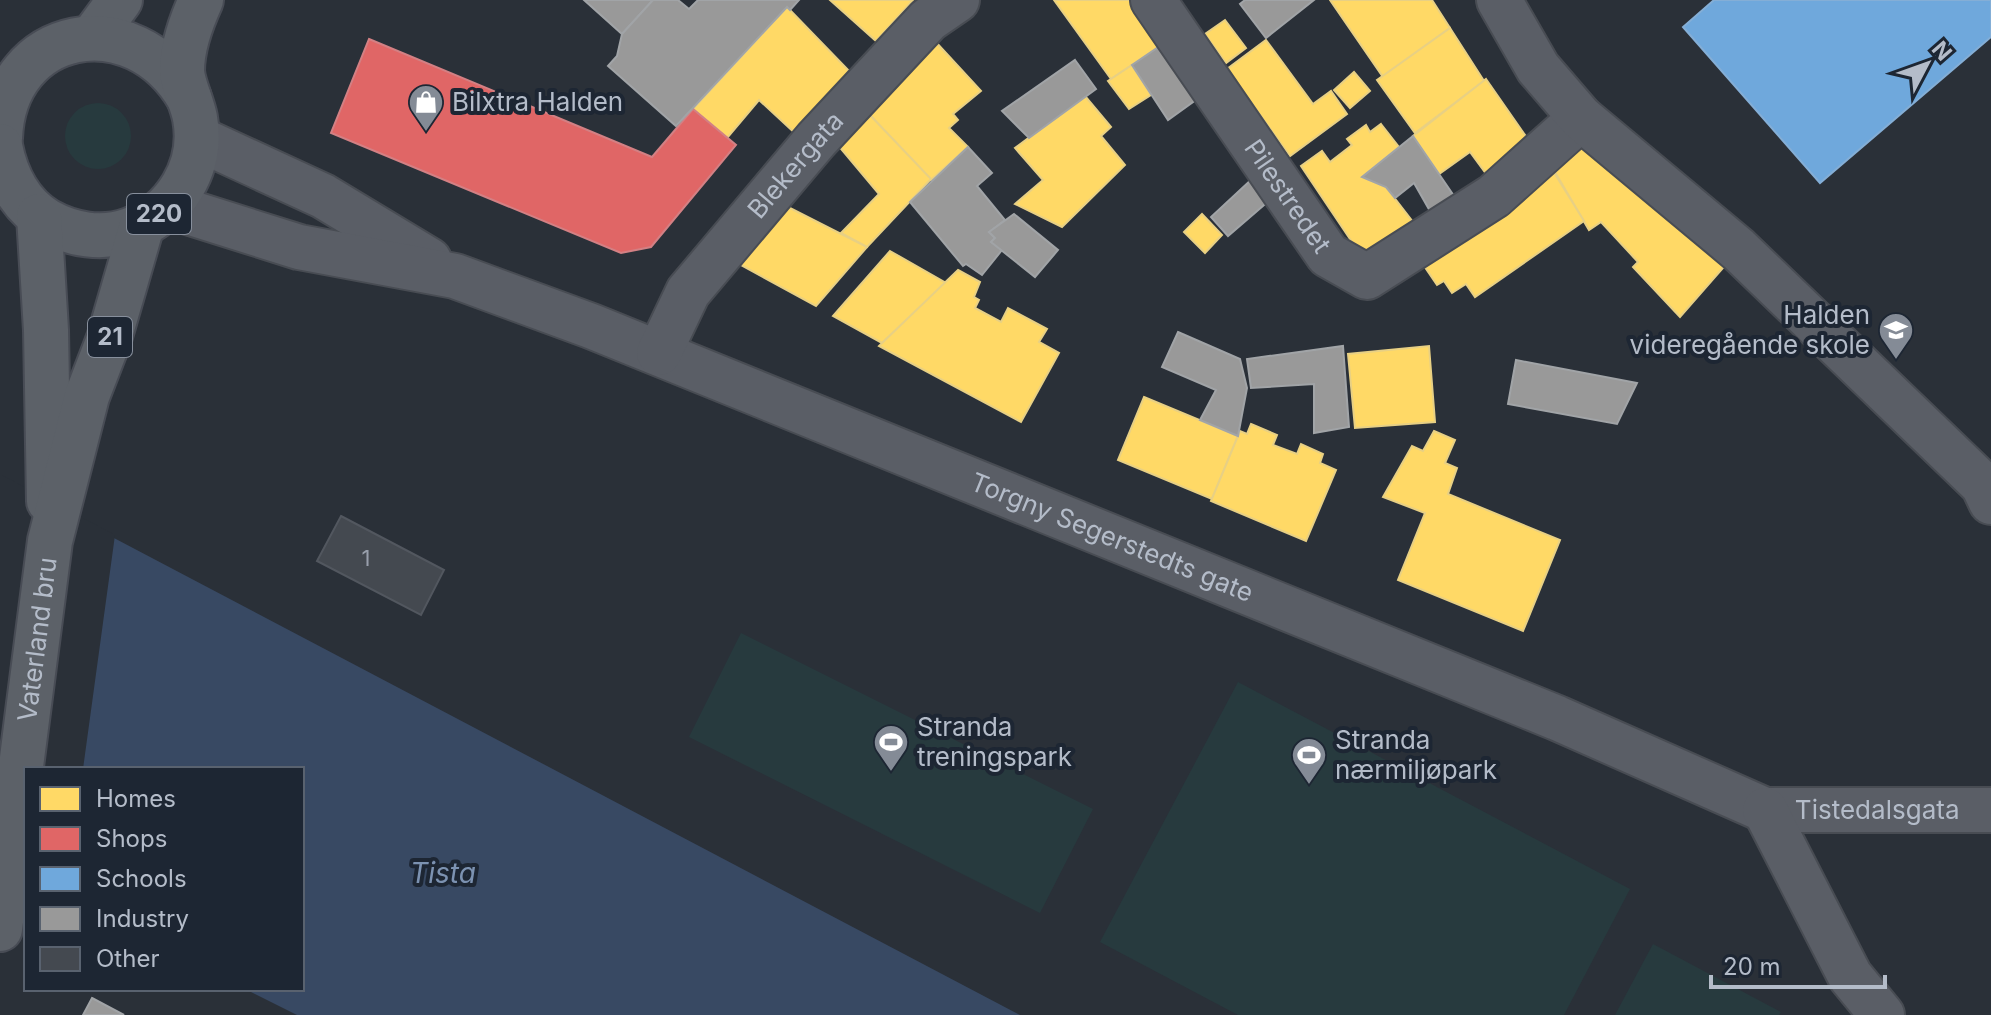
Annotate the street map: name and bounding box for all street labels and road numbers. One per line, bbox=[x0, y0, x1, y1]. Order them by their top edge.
street label: Blekergata bbox=[741, 105, 849, 224]
street label: Pilestredet bbox=[1238, 133, 1338, 259]
road number: 220 bbox=[127, 194, 191, 234]
road number: 21 bbox=[88, 317, 132, 357]
street label: Torgny Segerstedts gate bbox=[966, 466, 1258, 608]
street label: Vaterland bru bbox=[11, 555, 63, 723]
street label: Tistedalsgata bbox=[1795, 794, 1959, 825]

